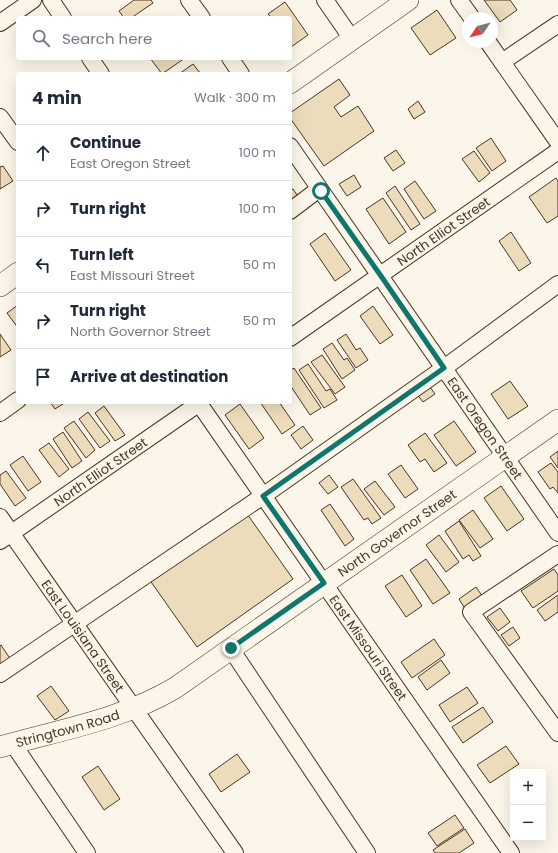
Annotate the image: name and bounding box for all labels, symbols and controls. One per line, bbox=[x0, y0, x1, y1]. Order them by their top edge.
north arrow bbox=[462, 12, 498, 48]
search box bbox=[16, 16, 292, 60]
icon: search bbox=[30, 27, 52, 49]
text: Search here bbox=[62, 28, 152, 49]
text: 4 min bbox=[32, 86, 82, 110]
text: Walk · 300 m bbox=[194, 88, 276, 107]
text: Continue bbox=[70, 132, 141, 153]
icon: ahead bbox=[32, 142, 54, 164]
text: 100 m bbox=[239, 143, 276, 162]
text: East Oregon Street bbox=[70, 154, 191, 173]
route start bbox=[312, 182, 330, 200]
street label: North Elliot Street bbox=[393, 192, 494, 270]
icon: right bbox=[32, 198, 54, 220]
text: Turn right bbox=[70, 198, 146, 219]
text: 100 m bbox=[239, 199, 276, 218]
text: Turn left bbox=[70, 244, 134, 265]
icon: left bbox=[32, 254, 54, 276]
text: 50 m bbox=[243, 255, 276, 274]
text: East Missouri Street bbox=[70, 266, 195, 285]
text: Turn right bbox=[70, 300, 146, 321]
icon: right bbox=[32, 310, 54, 332]
text: 50 m bbox=[243, 311, 276, 330]
text: North Governor Street bbox=[70, 322, 211, 341]
icon: arrive bbox=[32, 366, 54, 388]
text: Arrive at destination bbox=[70, 366, 228, 387]
street label: East Oregon Street bbox=[443, 373, 528, 483]
street label: North Elliot Street bbox=[50, 432, 151, 511]
street label: North Governor Street bbox=[334, 485, 460, 581]
street label: East Louisiana Street bbox=[37, 576, 129, 696]
street label: East Missouri Street bbox=[325, 591, 412, 705]
route end bbox=[222, 639, 240, 657]
street label: Stringtown Road bbox=[13, 705, 122, 752]
map controls bbox=[510, 769, 546, 841]
button: + bbox=[510, 769, 546, 805]
button: − bbox=[510, 805, 546, 841]

